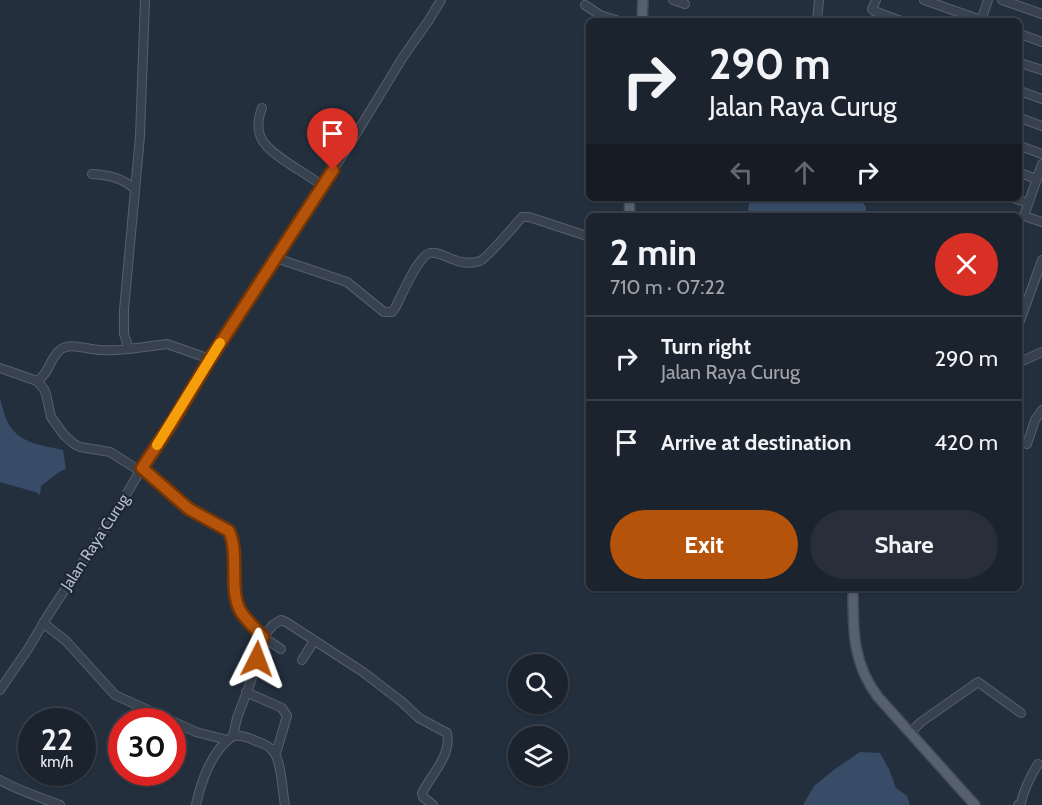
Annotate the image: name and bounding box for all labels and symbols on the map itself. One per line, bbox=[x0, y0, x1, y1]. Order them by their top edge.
pin bbox=[307, 108, 358, 170]
street label: Jalan Raya Curug bbox=[56, 489, 134, 595]
position arrow bbox=[225, 627, 289, 691]
speed limit sign: 30 bbox=[108, 708, 186, 786]

